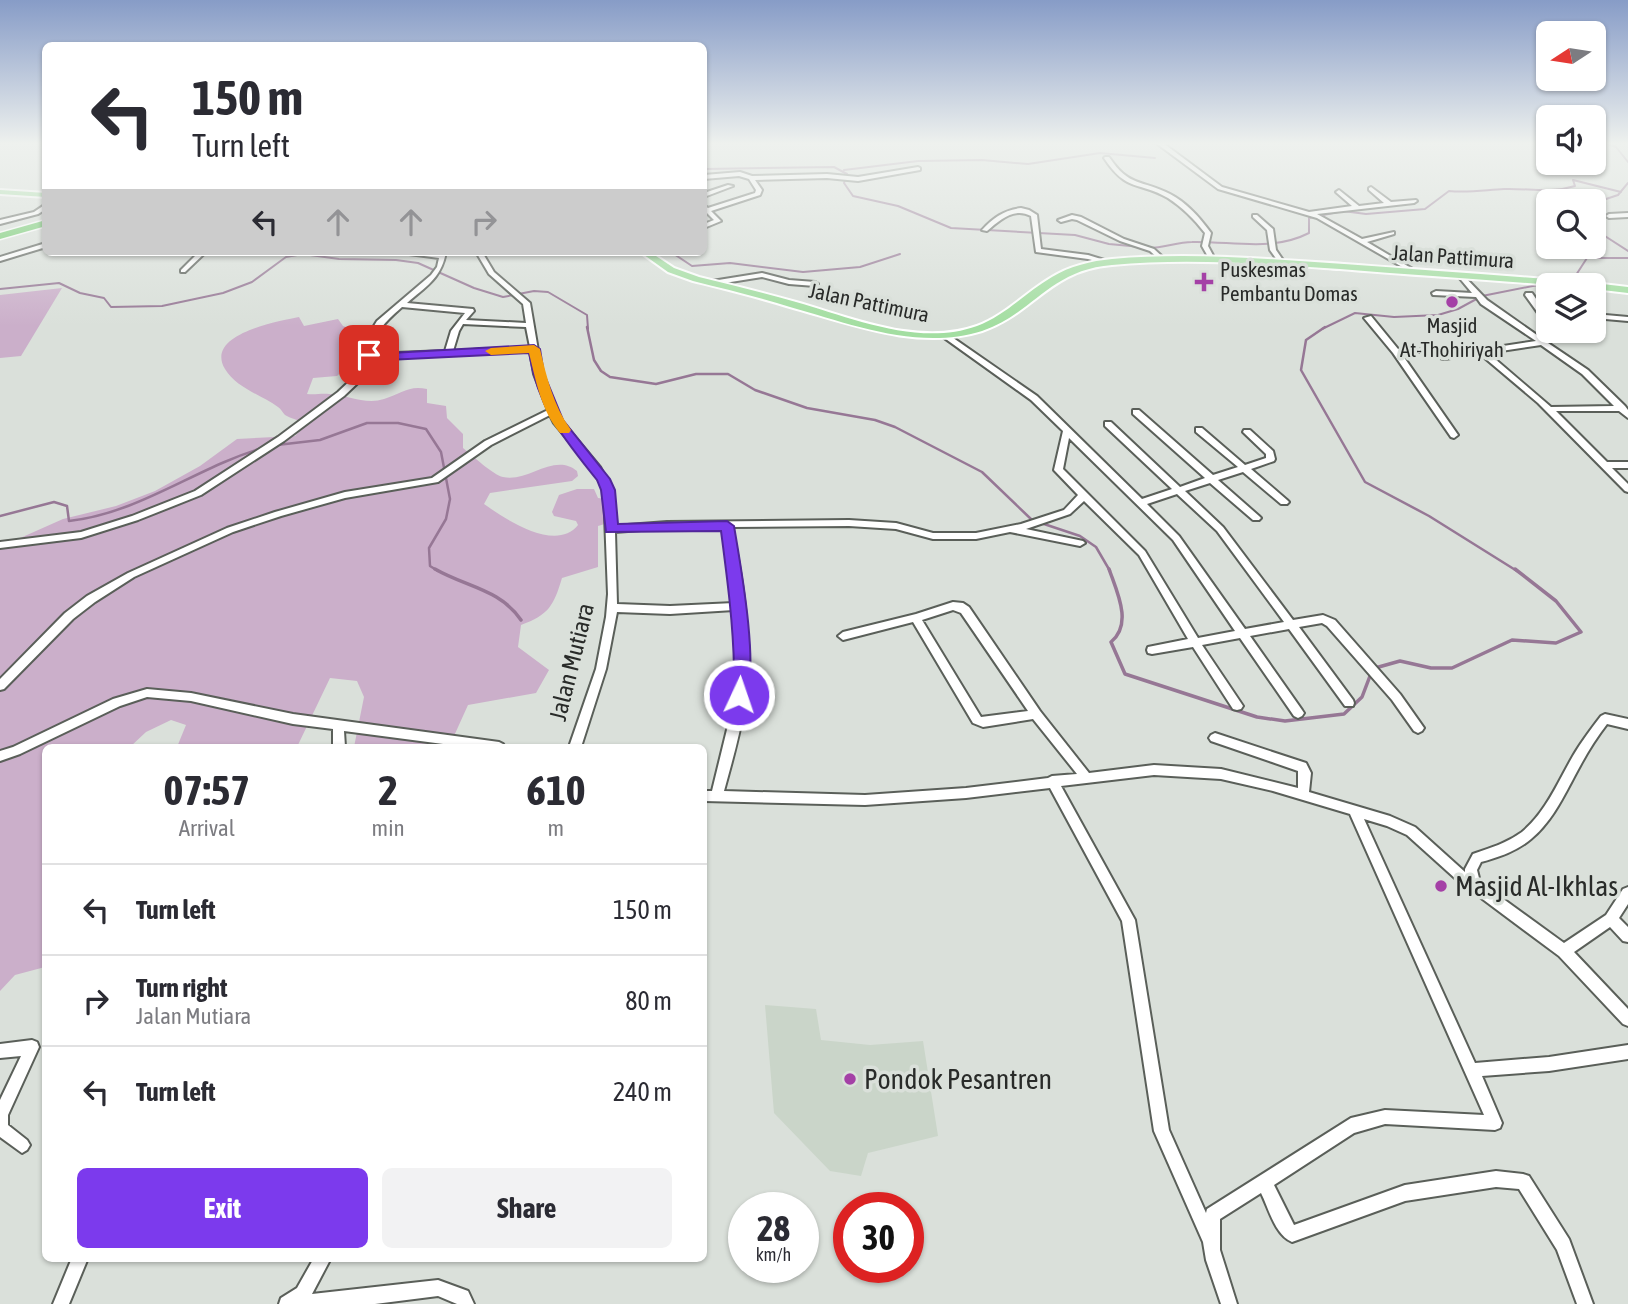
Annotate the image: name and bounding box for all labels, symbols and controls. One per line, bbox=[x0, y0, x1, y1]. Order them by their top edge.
north arrow bbox=[1536, 21, 1606, 91]
map controls bbox=[1536, 21, 1606, 343]
text: 150 m bbox=[192, 69, 303, 125]
icon: left bbox=[77, 70, 168, 161]
button: sound bbox=[1536, 105, 1606, 175]
text: Turn left bbox=[192, 127, 290, 164]
button: search bbox=[1536, 189, 1606, 259]
icon: left bbox=[246, 203, 284, 241]
icon: ahead bbox=[319, 203, 357, 241]
icon: ahead bbox=[392, 203, 430, 241]
icon: right bbox=[465, 203, 503, 241]
street label: Jalan Pattimura bbox=[1391, 240, 1515, 272]
place label: Puskesmas Pembantu Domas bbox=[1220, 257, 1358, 305]
marker: Puskesmas Pembantu Domas bbox=[1194, 272, 1214, 292]
button: layers bbox=[1536, 273, 1606, 343]
street label: Jalan Pattimura bbox=[807, 278, 931, 326]
marker: Masjid At-Thohiriyah bbox=[1444, 294, 1460, 310]
place label: Masjid At-Thohiriyah bbox=[1400, 313, 1504, 361]
pin bbox=[339, 325, 399, 385]
icon: arrive bbox=[350, 336, 388, 374]
street label: Jalan Mutiara bbox=[544, 600, 599, 724]
position arrow bbox=[702, 658, 776, 732]
text: 07:57 bbox=[164, 766, 250, 814]
text: 2 bbox=[378, 766, 398, 814]
text: 610 bbox=[526, 766, 585, 814]
text: Arrival bbox=[179, 815, 235, 841]
text: min bbox=[372, 815, 405, 841]
text: m bbox=[548, 815, 564, 841]
place label: Masjid Al-Ikhlas bbox=[1455, 870, 1618, 902]
marker: Masjid Al-Ikhlas bbox=[1433, 878, 1449, 894]
icon: left bbox=[77, 891, 115, 929]
text: Turn left bbox=[136, 895, 216, 925]
text: 150 m bbox=[613, 895, 672, 925]
text: Turn right bbox=[136, 973, 227, 1003]
icon: right bbox=[77, 982, 115, 1020]
text: 80 m bbox=[625, 986, 672, 1016]
text: Jalan Mutiara bbox=[136, 1003, 251, 1029]
place label: Pondok Pesantren bbox=[864, 1063, 1052, 1095]
marker: Pondok Pesantren bbox=[842, 1071, 858, 1087]
icon: left bbox=[77, 1073, 115, 1111]
text: Turn left bbox=[136, 1077, 216, 1107]
text: 240 m bbox=[613, 1077, 672, 1107]
button: Exit bbox=[77, 1168, 368, 1248]
button: Share bbox=[382, 1168, 672, 1248]
speed limit sign: 30 bbox=[833, 1192, 924, 1283]
text: 28 bbox=[757, 1208, 790, 1248]
text: km/h bbox=[756, 1244, 791, 1265]

